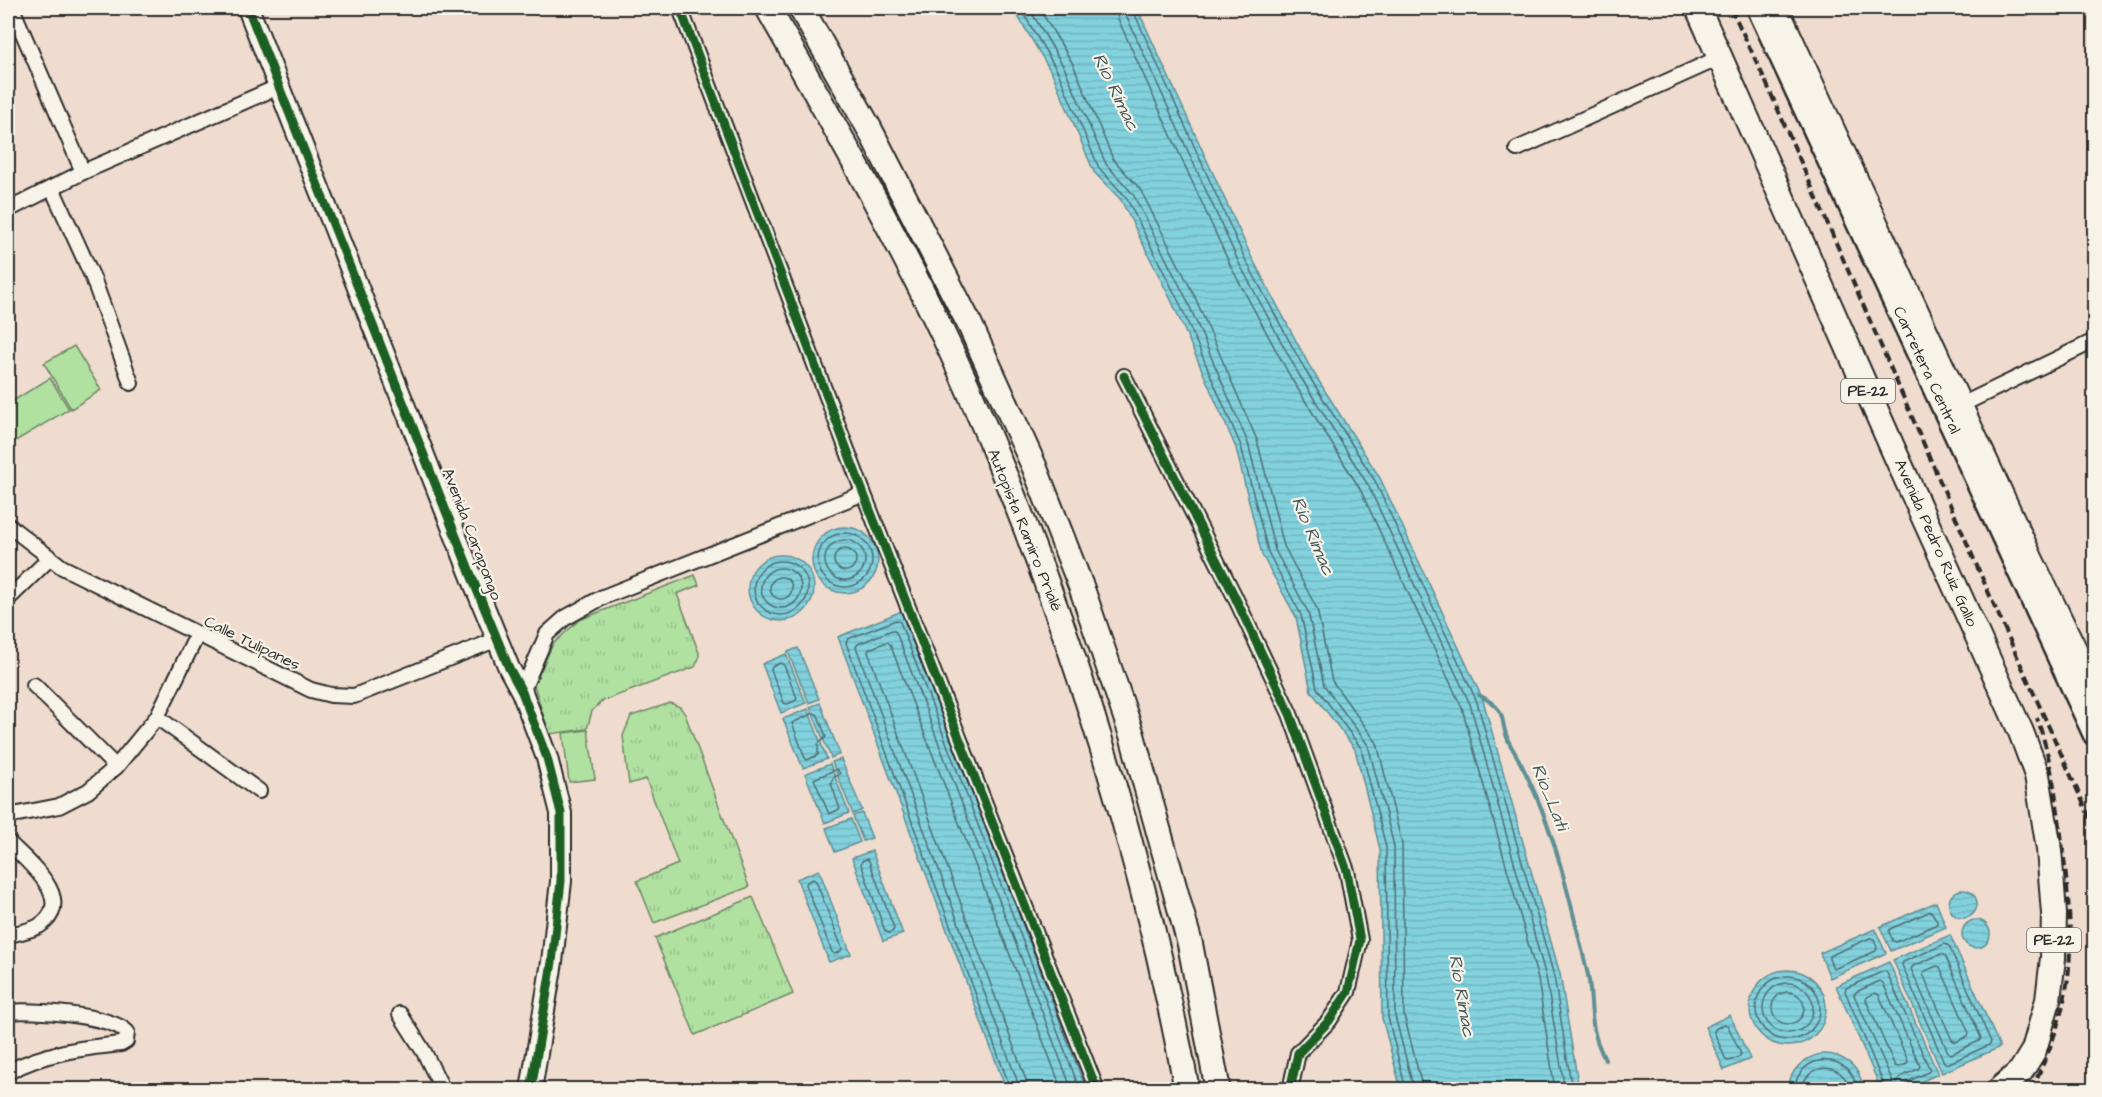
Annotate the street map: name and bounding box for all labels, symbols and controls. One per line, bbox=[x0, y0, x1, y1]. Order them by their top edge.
water label: Río Rímac bbox=[1087, 49, 1146, 135]
street label: Carretera Central bbox=[1888, 303, 1966, 437]
road number: PE-22 bbox=[1841, 379, 1895, 403]
street label: Autopista Ramiro Prialé bbox=[982, 445, 1068, 615]
street label: Avenida Pedro Ruiz Gallo bbox=[1889, 456, 1983, 630]
street label: Avenida Carapongo bbox=[436, 465, 507, 604]
water label: Río Rímac bbox=[1285, 493, 1341, 580]
street label: Calle Tulipanes bbox=[200, 610, 304, 676]
water label: Rio_Lati bbox=[1525, 760, 1575, 836]
road number: PE-22 bbox=[2027, 928, 2081, 952]
water label: Río Rímac bbox=[1442, 953, 1482, 1040]

